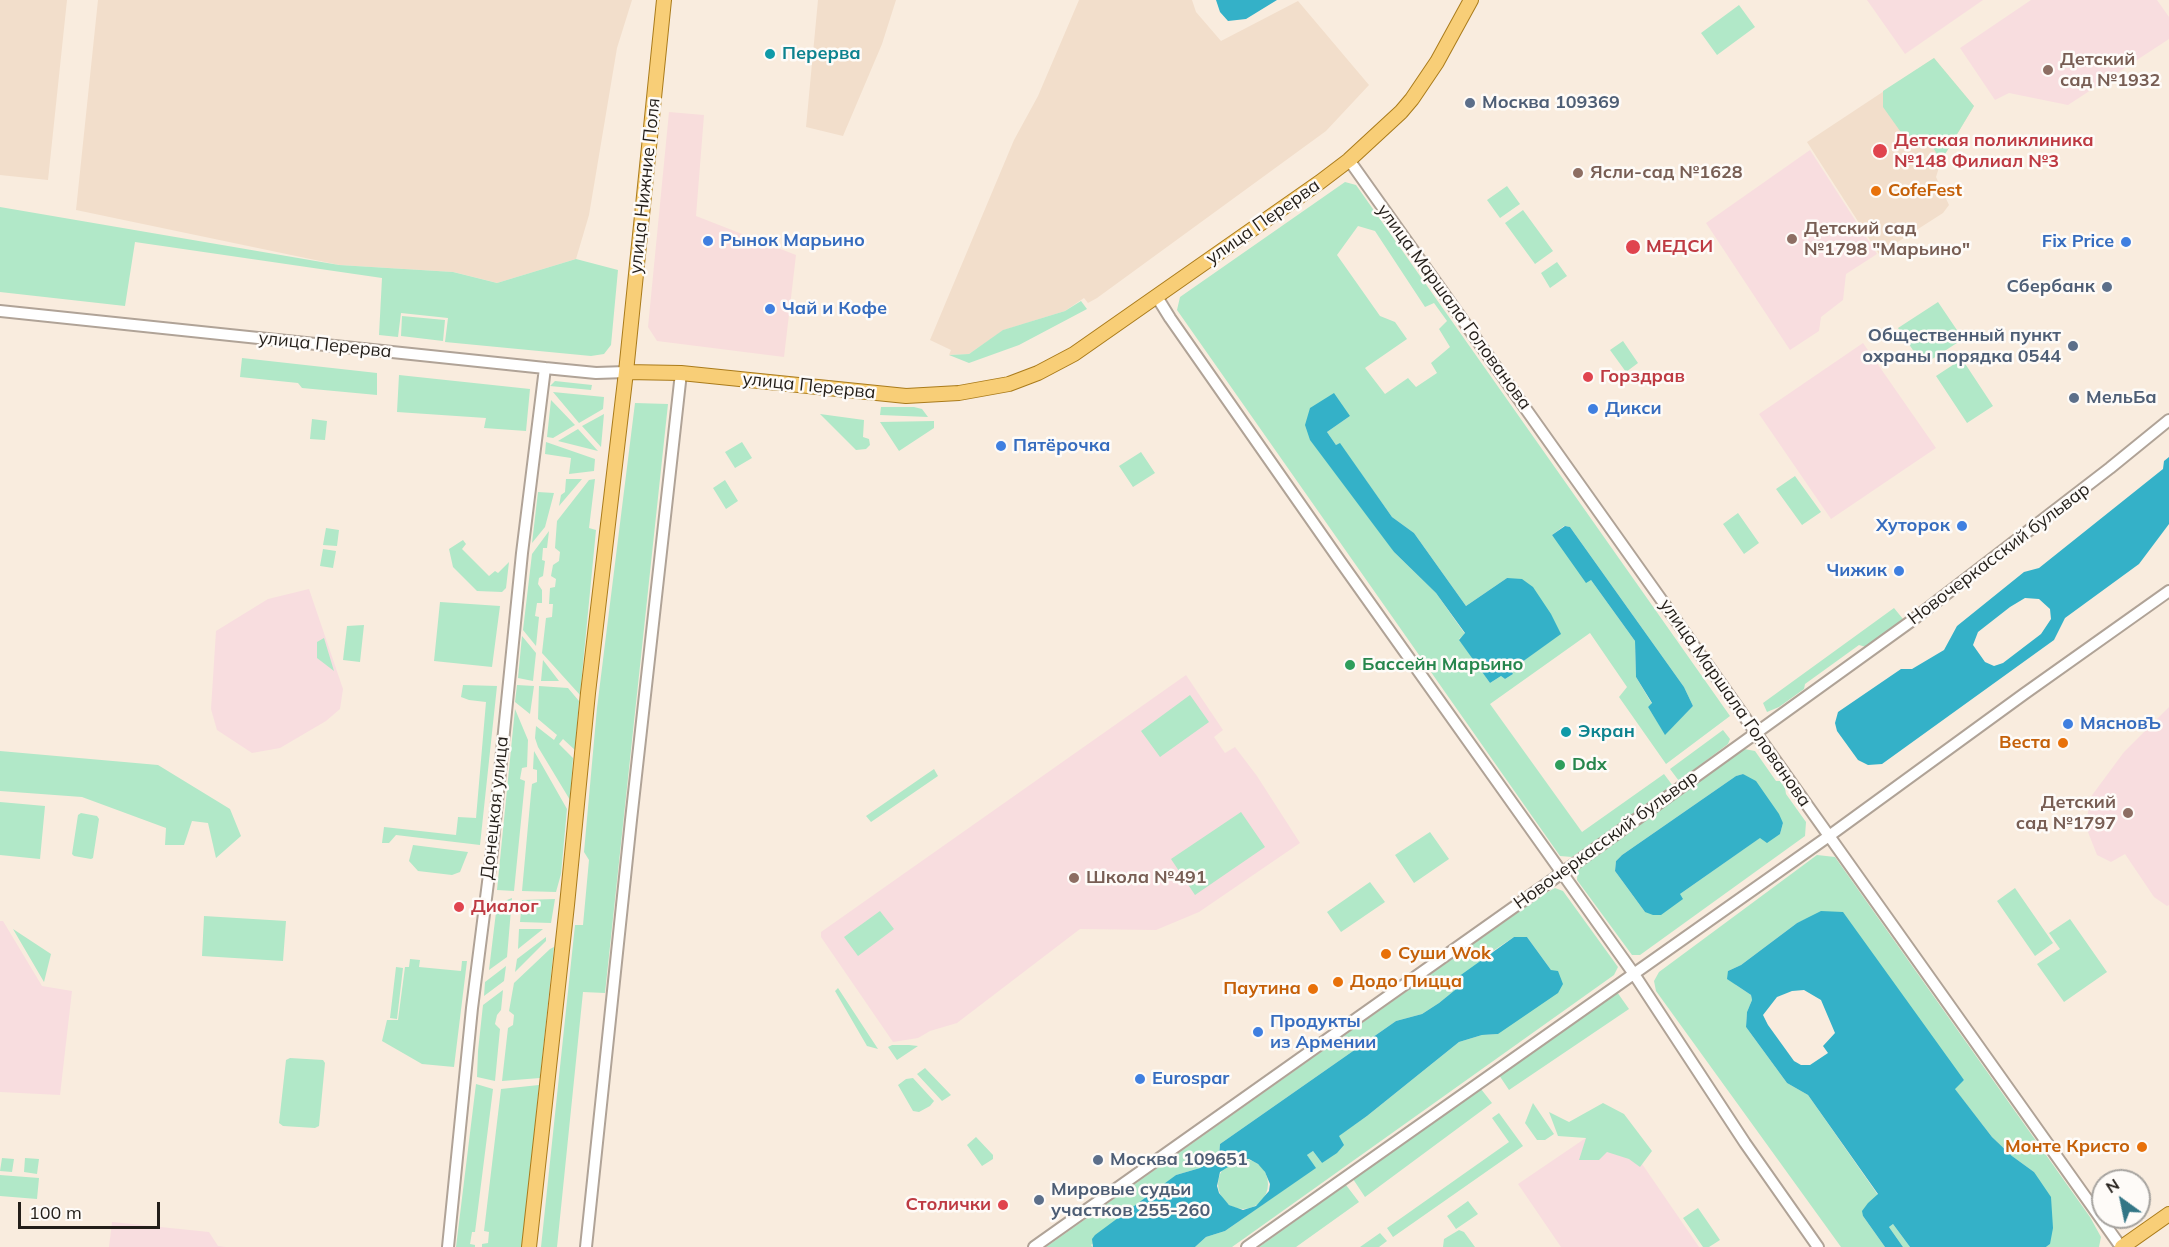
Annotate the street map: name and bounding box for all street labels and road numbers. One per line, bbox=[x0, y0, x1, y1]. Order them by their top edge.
street label: улица Нижние Поля bbox=[625, 97, 665, 275]
street label: улица Перерва bbox=[1202, 175, 1324, 269]
street label: улица Маршала Голованова bbox=[1372, 200, 1536, 414]
street label: улица Перерва bbox=[257, 327, 393, 363]
street label: улица Перерва bbox=[741, 368, 877, 404]
street label: Новочеркасский бульвар bbox=[1904, 478, 2094, 630]
street label: улица Маршала Голованова bbox=[1655, 595, 1815, 811]
street label: Донецкая улица bbox=[477, 735, 513, 881]
street label: Новочеркасский бульвар bbox=[1510, 766, 1702, 914]

